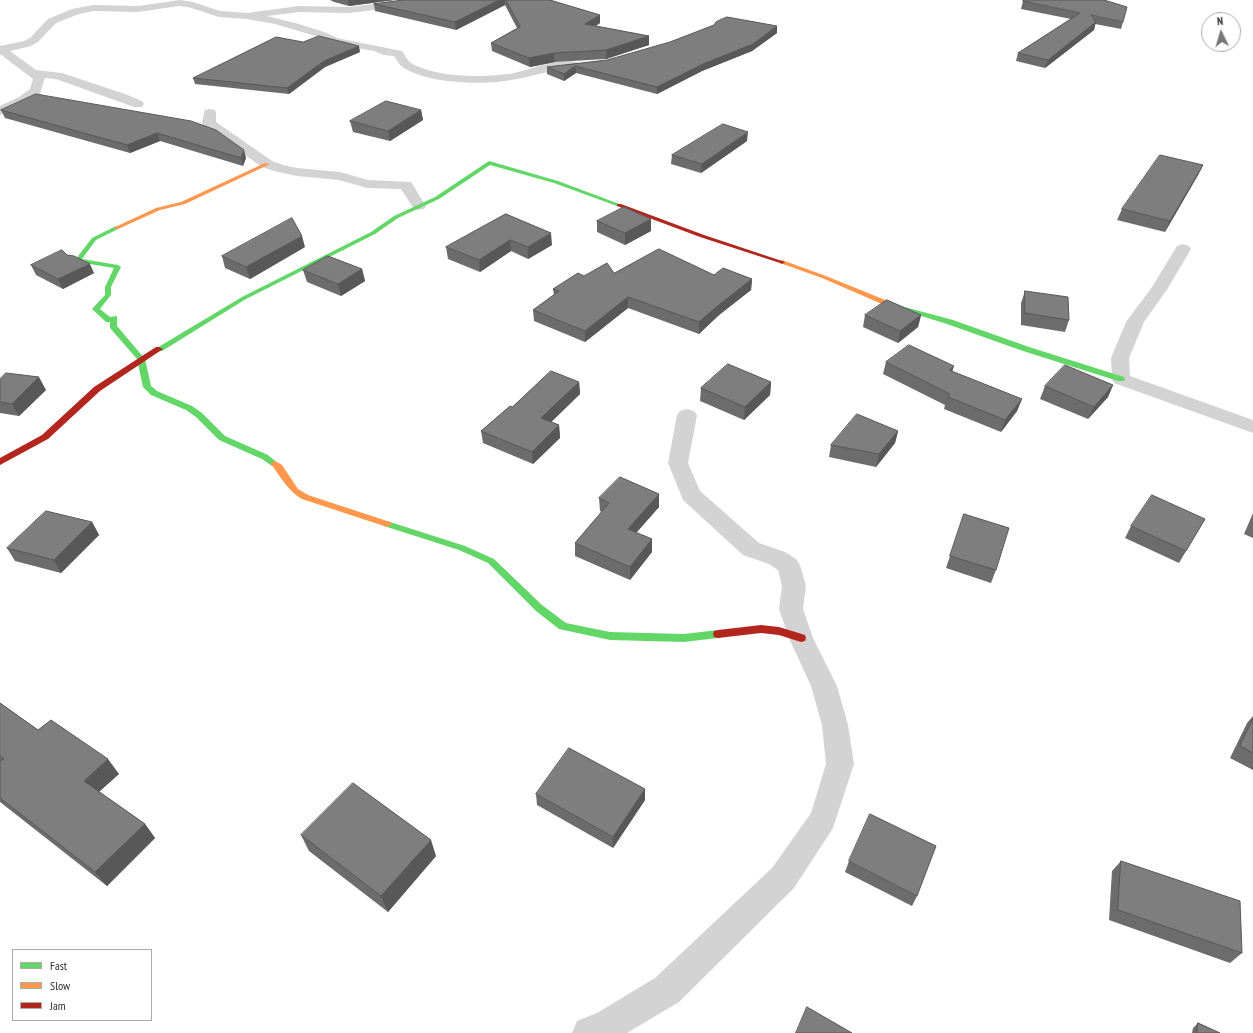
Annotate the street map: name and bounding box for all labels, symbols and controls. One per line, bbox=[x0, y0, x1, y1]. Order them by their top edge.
north arrow bbox=[1201, 12, 1241, 52]
text: N bbox=[1216, 14, 1224, 28]
legend bbox=[12, 949, 152, 1021]
text: Fast bbox=[50, 958, 67, 973]
text: Slow bbox=[50, 978, 70, 993]
text: Jam bbox=[50, 998, 66, 1013]

